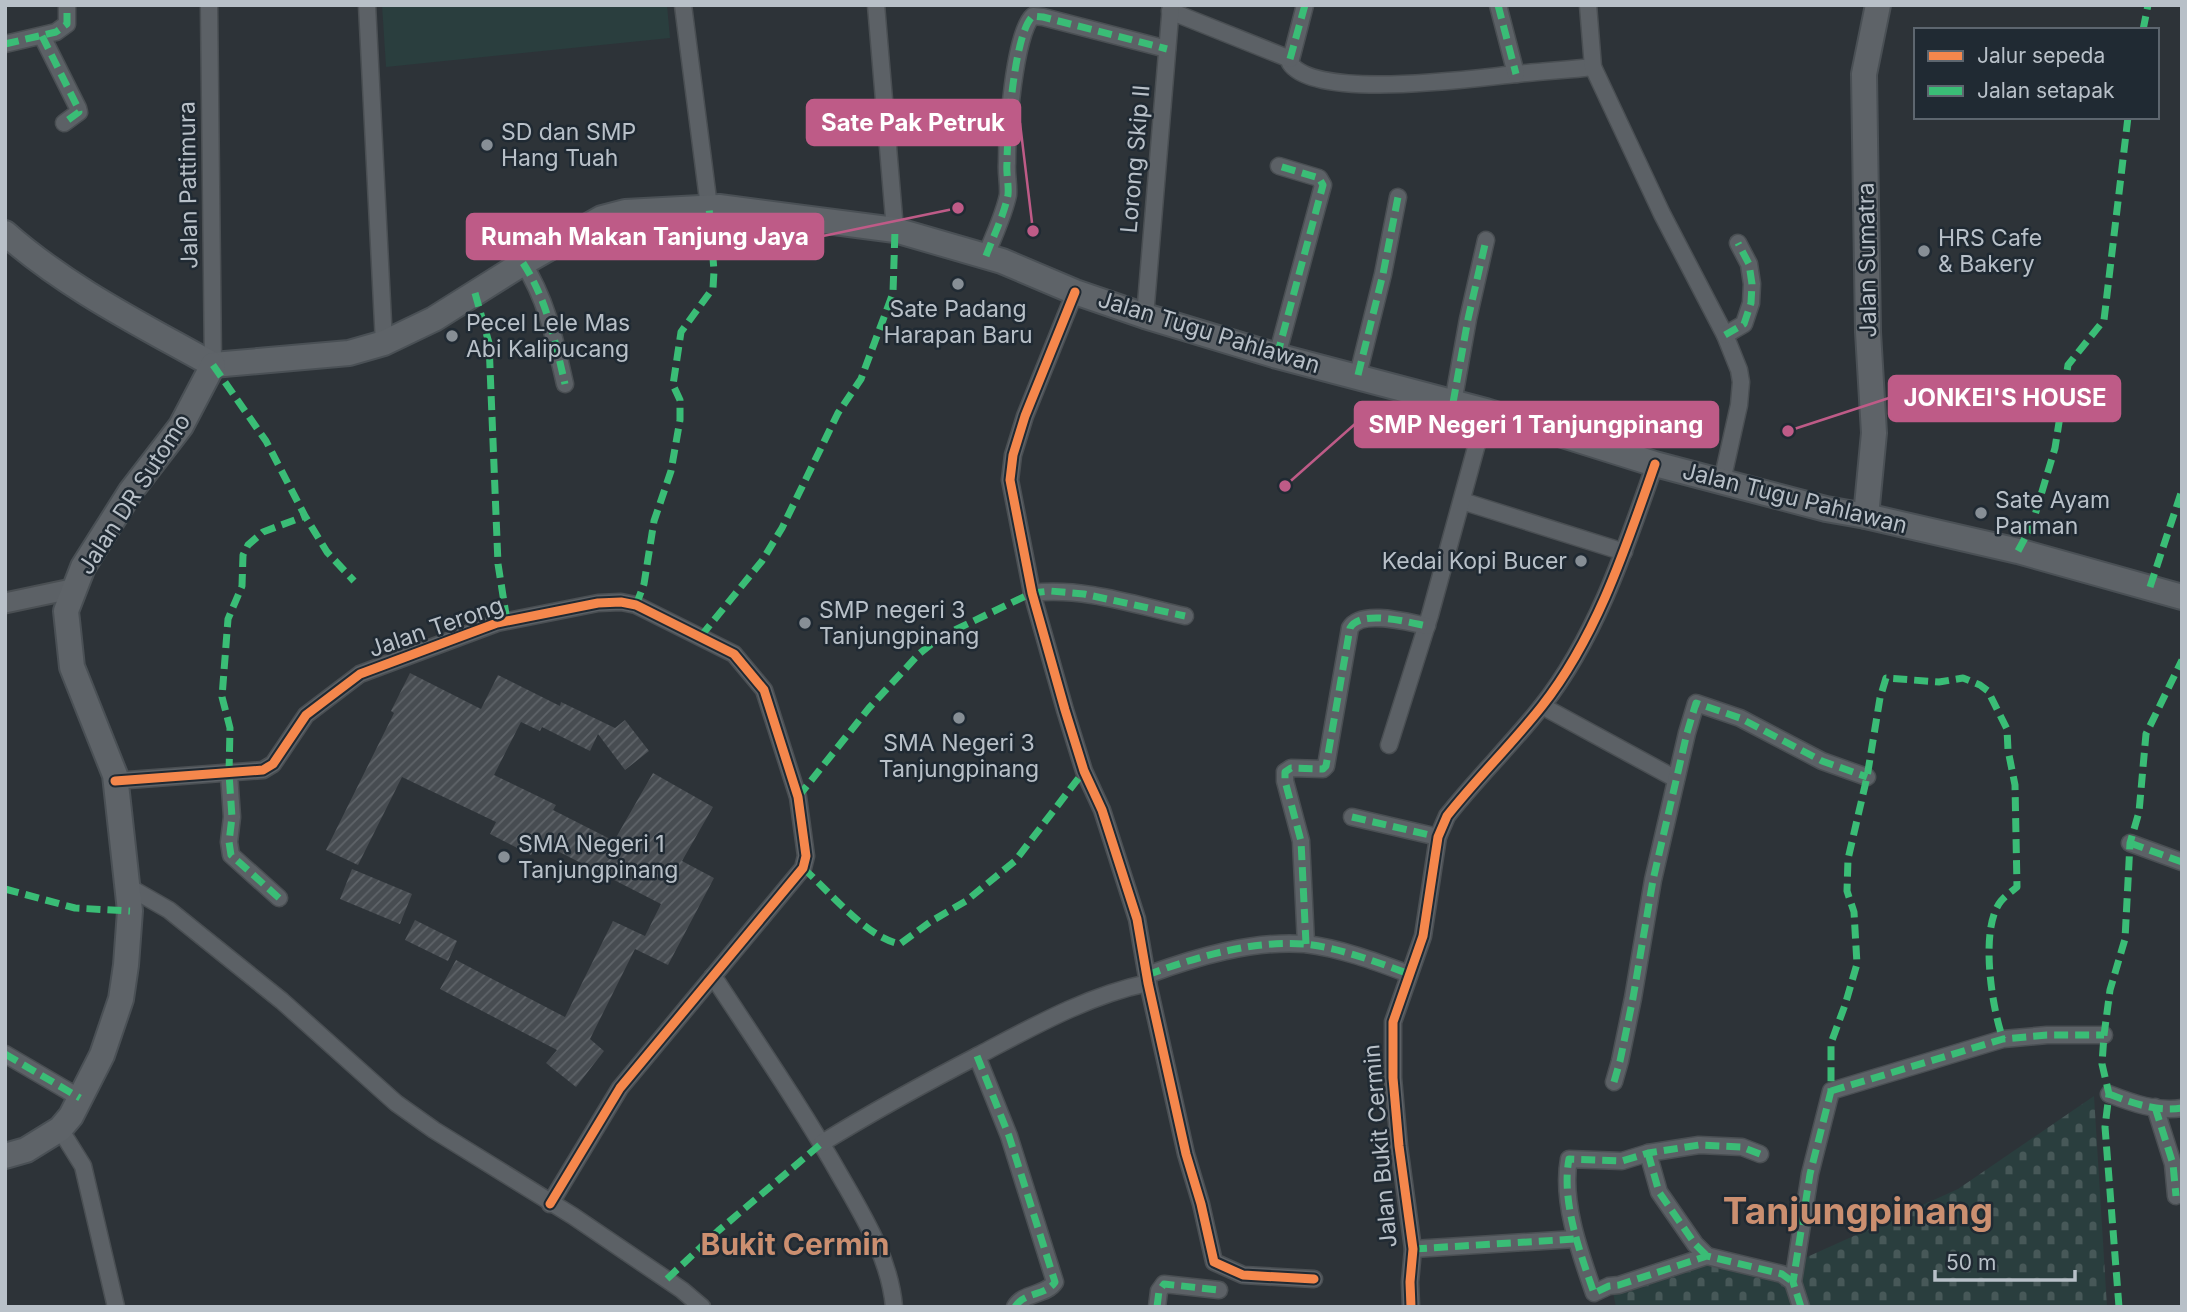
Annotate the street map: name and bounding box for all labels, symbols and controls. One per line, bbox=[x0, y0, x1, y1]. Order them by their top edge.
legend bbox=[1914, 28, 2159, 119]
text: Jalur sepeda bbox=[1977, 43, 2105, 68]
text: Jalan setapak bbox=[1977, 78, 2115, 103]
street label: Lorong Skip II bbox=[1115, 84, 1155, 234]
callout: Sate Pak Petruk bbox=[807, 100, 1020, 145]
street label: Jalan Pattimura bbox=[173, 101, 203, 269]
text: Sate Pak Petruk bbox=[821, 108, 1005, 137]
place label: SD dan SMP Hang Tuah bbox=[501, 118, 636, 172]
marker: SD dan SMP Hang Tuah bbox=[479, 137, 495, 153]
street label: Jalan Sumatra bbox=[1852, 182, 1882, 338]
callout: Rumah Makan Tanjung Jaya bbox=[467, 214, 823, 259]
text: Rumah Makan Tanjung Jaya bbox=[481, 222, 809, 251]
place label: HRS Cafe & Bakery bbox=[1938, 224, 2042, 278]
marker: HRS Cafe & Bakery bbox=[1916, 243, 1932, 259]
marker: Sate Padang Harapan Baru bbox=[950, 276, 966, 292]
street label: Jalan Tugu Pahlawan bbox=[1095, 285, 1323, 379]
place label: Sate Padang Harapan Baru bbox=[883, 295, 1033, 349]
place label: Pecel Lele Mas Abi Kalipucang bbox=[466, 309, 630, 363]
marker: Pecel Lele Mas Abi Kalipucang bbox=[444, 328, 460, 344]
callout: JONKEI'S HOUSE bbox=[1889, 376, 2120, 421]
text: JONKEI'S HOUSE bbox=[1903, 383, 2107, 412]
callout: SMP Negeri 1 Tanjungpinang bbox=[1355, 402, 1718, 447]
street label: Jalan DR Sutomo bbox=[72, 408, 196, 580]
text: SMP Negeri 1 Tanjungpinang bbox=[1369, 410, 1703, 439]
street label: Jalan Tugu Pahlawan bbox=[1680, 457, 1910, 539]
place label: Sate Ayam Parman bbox=[1995, 486, 2110, 540]
marker: Sate Ayam Parman bbox=[1973, 505, 1989, 521]
place label: Kedai Kopi Bucer bbox=[1382, 547, 1567, 575]
marker: Kedai Kopi Bucer bbox=[1573, 553, 1589, 569]
street label: Jalan Terong bbox=[365, 591, 507, 663]
place label: SMP negeri 3 Tanjungpinang bbox=[819, 596, 979, 650]
marker: SMP negeri 3 Tanjungpinang bbox=[797, 615, 813, 631]
marker: SMA Negeri 3 Tanjungpinang bbox=[951, 710, 967, 726]
place label: SMA Negeri 3 Tanjungpinang bbox=[879, 729, 1039, 783]
place label: SMA Negeri 1 Tanjungpinang bbox=[518, 830, 678, 884]
marker: SMA Negeri 1 Tanjungpinang bbox=[496, 849, 512, 865]
street label: Jalan Bukit Cermin bbox=[1357, 1043, 1403, 1249]
district label: Tanjungpinang bbox=[1723, 1188, 1993, 1233]
district label: Bukit Cermin bbox=[701, 1226, 889, 1262]
scale bar bbox=[1935, 1238, 2075, 1282]
text: 50 m bbox=[1946, 1250, 1996, 1275]

